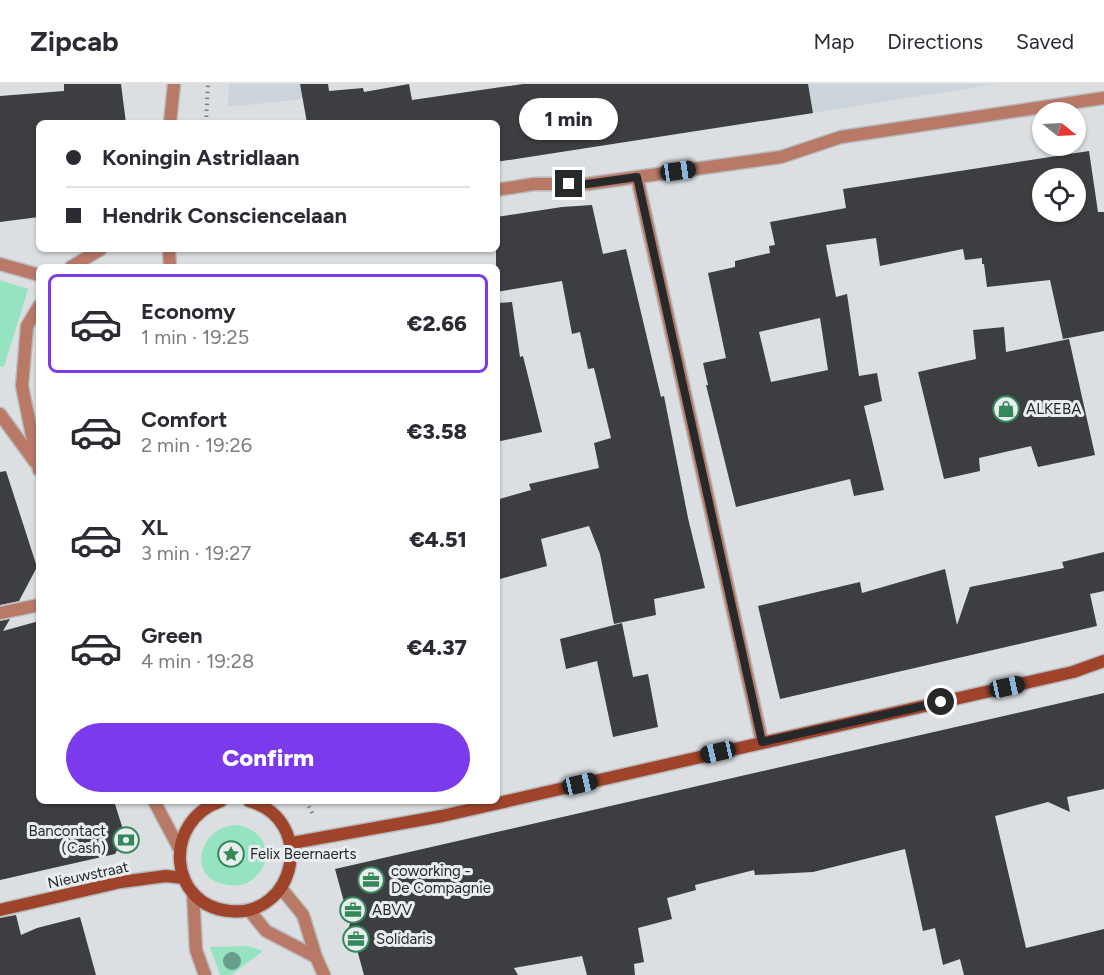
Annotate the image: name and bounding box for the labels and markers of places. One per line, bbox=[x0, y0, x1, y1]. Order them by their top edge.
shop icon: ALKEBA bbox=[991, 394, 1021, 424]
place label: ALKEBA bbox=[1026, 400, 1081, 418]
place label: Bancontact (Cash) bbox=[29, 822, 106, 857]
bank icon: Bancontact (Cash) bbox=[111, 825, 141, 855]
place icon: Felix Beernaerts bbox=[216, 839, 246, 869]
place label: Felix Beernaerts bbox=[250, 845, 356, 863]
place label: coworking - De Compagnie bbox=[391, 862, 491, 897]
office icon: coworking - De Compagnie bbox=[356, 865, 386, 895]
office icon: ABVV bbox=[338, 895, 368, 925]
place label: ABVV bbox=[372, 901, 413, 919]
office icon: Solidaris bbox=[341, 924, 371, 954]
place label: Solidaris bbox=[376, 930, 433, 948]

